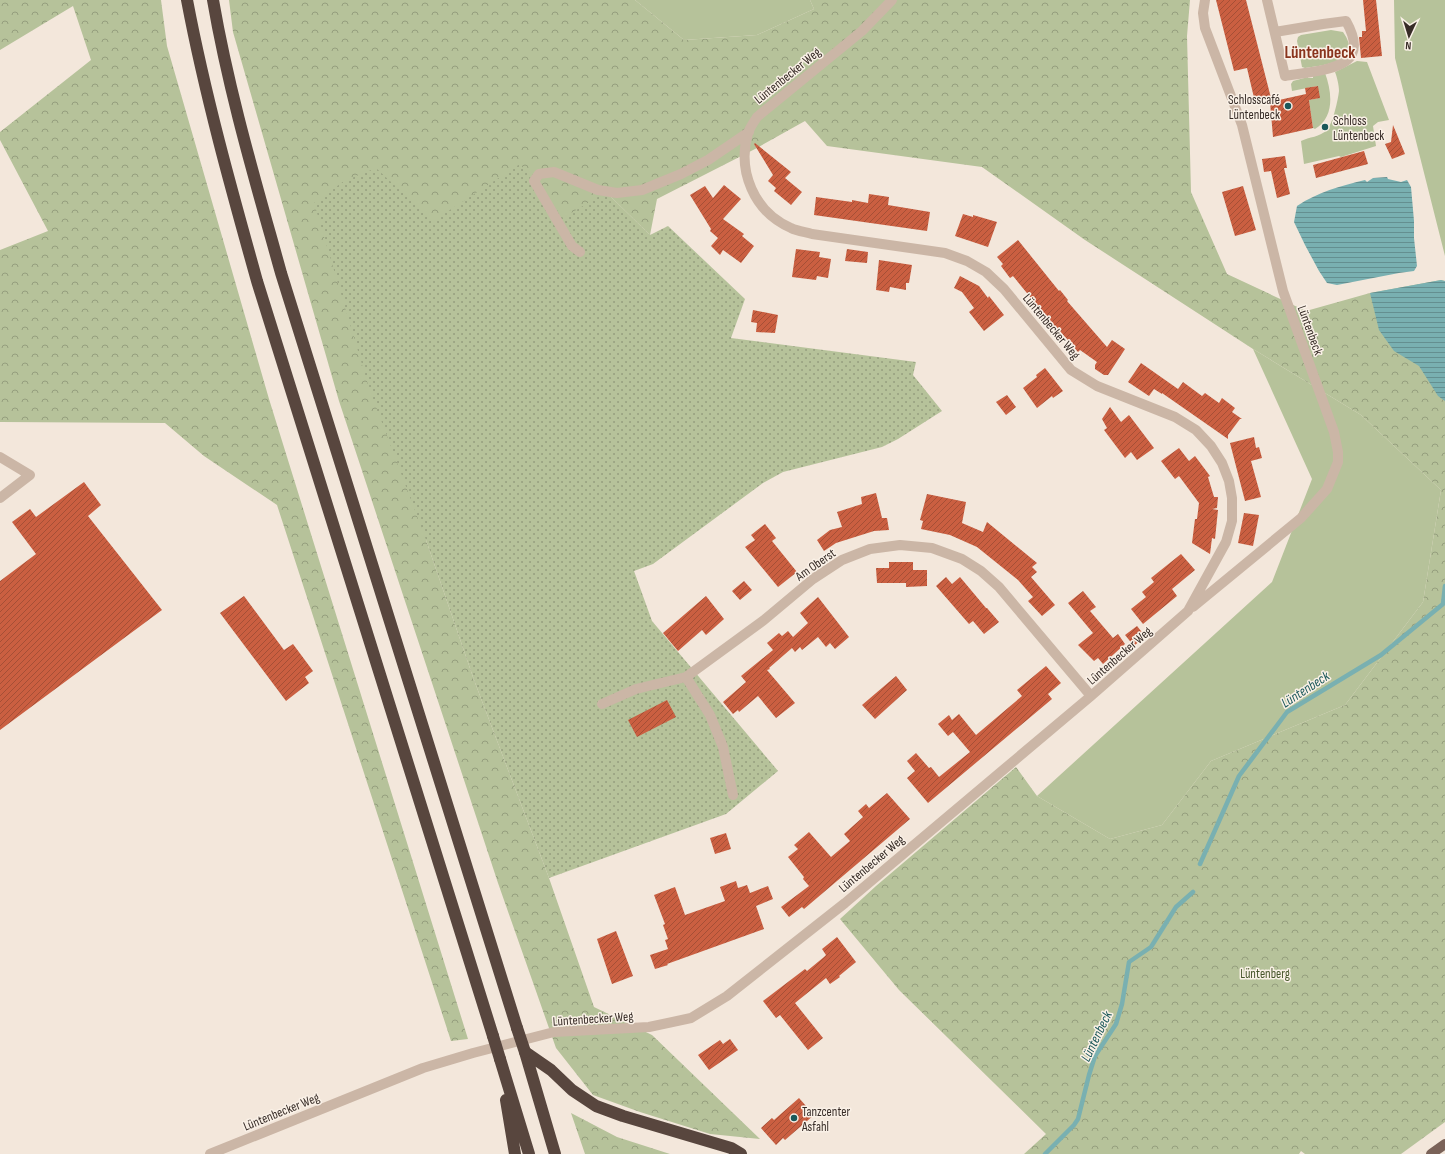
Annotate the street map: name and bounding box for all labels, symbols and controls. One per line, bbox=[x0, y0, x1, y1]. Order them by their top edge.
north arrow bbox=[1389, 16, 1429, 56]
text: N bbox=[1405, 39, 1412, 52]
district label: Lüntenbeck bbox=[1284, 43, 1356, 63]
street label: Lüntenbecker Weg bbox=[751, 44, 824, 107]
place label: Schlosscafé Lüntenbeck bbox=[1228, 92, 1280, 123]
marker: Schlosscafé Lüntenbeck bbox=[1283, 101, 1293, 111]
place label: Schloss Lüntenbeck bbox=[1333, 113, 1384, 144]
marker: Schloss Lüntenbeck bbox=[1320, 122, 1330, 132]
street label: Lüntenbecker Weg bbox=[1019, 291, 1083, 363]
street label: Lüntenbeck bbox=[1294, 303, 1326, 357]
street label: Am Oberst bbox=[792, 545, 839, 585]
street label: Lüntenbecker Weg bbox=[1084, 623, 1155, 688]
water label: Lüntenbeck bbox=[1278, 667, 1333, 711]
street label: Lüntenbecker Weg bbox=[836, 832, 908, 896]
park label: Lüntenberg bbox=[1240, 966, 1290, 982]
street label: Lüntenbecker Weg bbox=[552, 1008, 634, 1030]
water label: Lüntenbeck bbox=[1077, 1008, 1116, 1064]
street label: Lüntenbecker Weg bbox=[241, 1089, 322, 1134]
place label: Tanzcenter Asfahl bbox=[801, 1104, 851, 1135]
marker: Tanzcenter Asfahl bbox=[789, 1113, 799, 1123]

